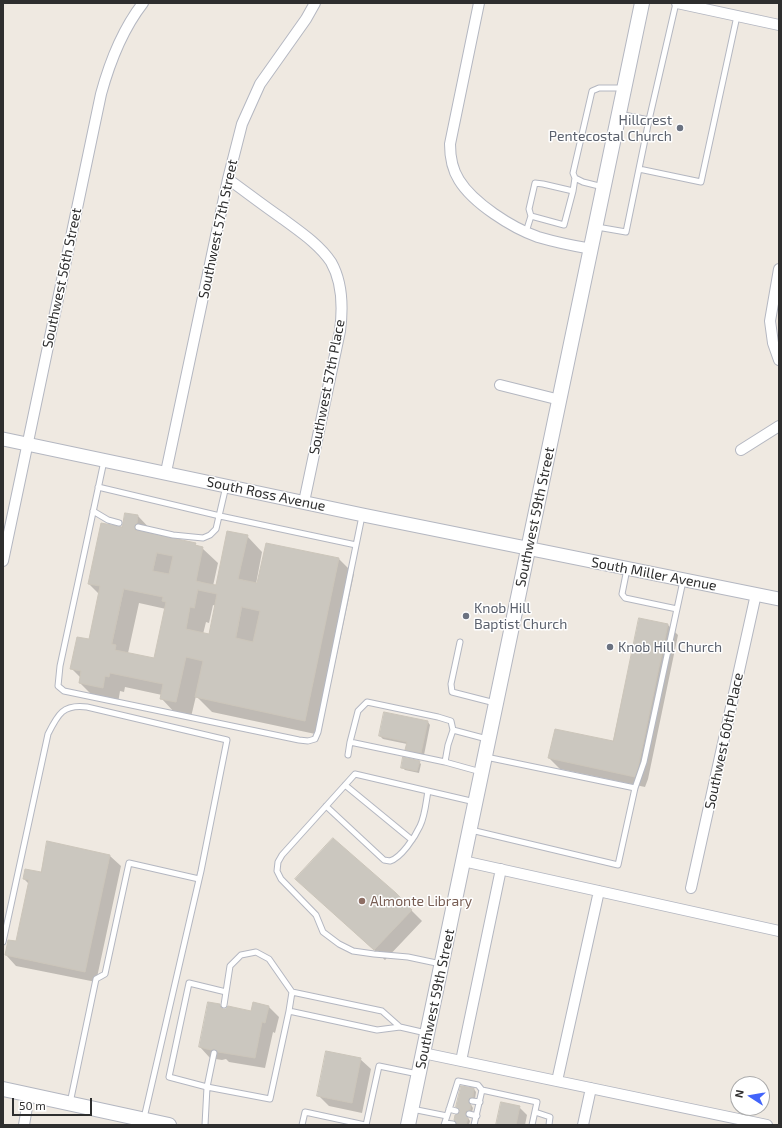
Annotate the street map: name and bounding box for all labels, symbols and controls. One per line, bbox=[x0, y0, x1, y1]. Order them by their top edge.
place label: Hillcrest Pentecostal Church bbox=[549, 112, 672, 144]
marker: Hillcrest Pentecostal Church bbox=[675, 123, 685, 133]
street label: Southwest 57th Street bbox=[195, 158, 241, 300]
street label: Southwest 56th Street bbox=[39, 206, 85, 350]
street label: Southwest 57th Place bbox=[306, 318, 348, 456]
street label: Southwest 59th Street bbox=[512, 445, 558, 589]
street label: South Ross Avenue bbox=[205, 473, 327, 515]
street label: South Miller Avenue bbox=[590, 554, 718, 594]
place label: Knob Hill Baptist Church bbox=[474, 600, 567, 632]
marker: Knob Hill Baptist Church bbox=[461, 611, 471, 621]
place label: Knob Hill Church bbox=[618, 639, 722, 655]
marker: Knob Hill Church bbox=[605, 642, 615, 652]
street label: Southwest 60th Place bbox=[701, 671, 747, 811]
place label: Almonte Library bbox=[370, 893, 472, 909]
marker: Almonte Library bbox=[357, 896, 367, 906]
street label: Southwest 59th Street bbox=[412, 927, 458, 1071]
north arrow bbox=[730, 1076, 770, 1116]
text: N bbox=[732, 1088, 746, 1099]
scale bar bbox=[14, 1090, 94, 1116]
text: 50 m bbox=[19, 1098, 46, 1112]

